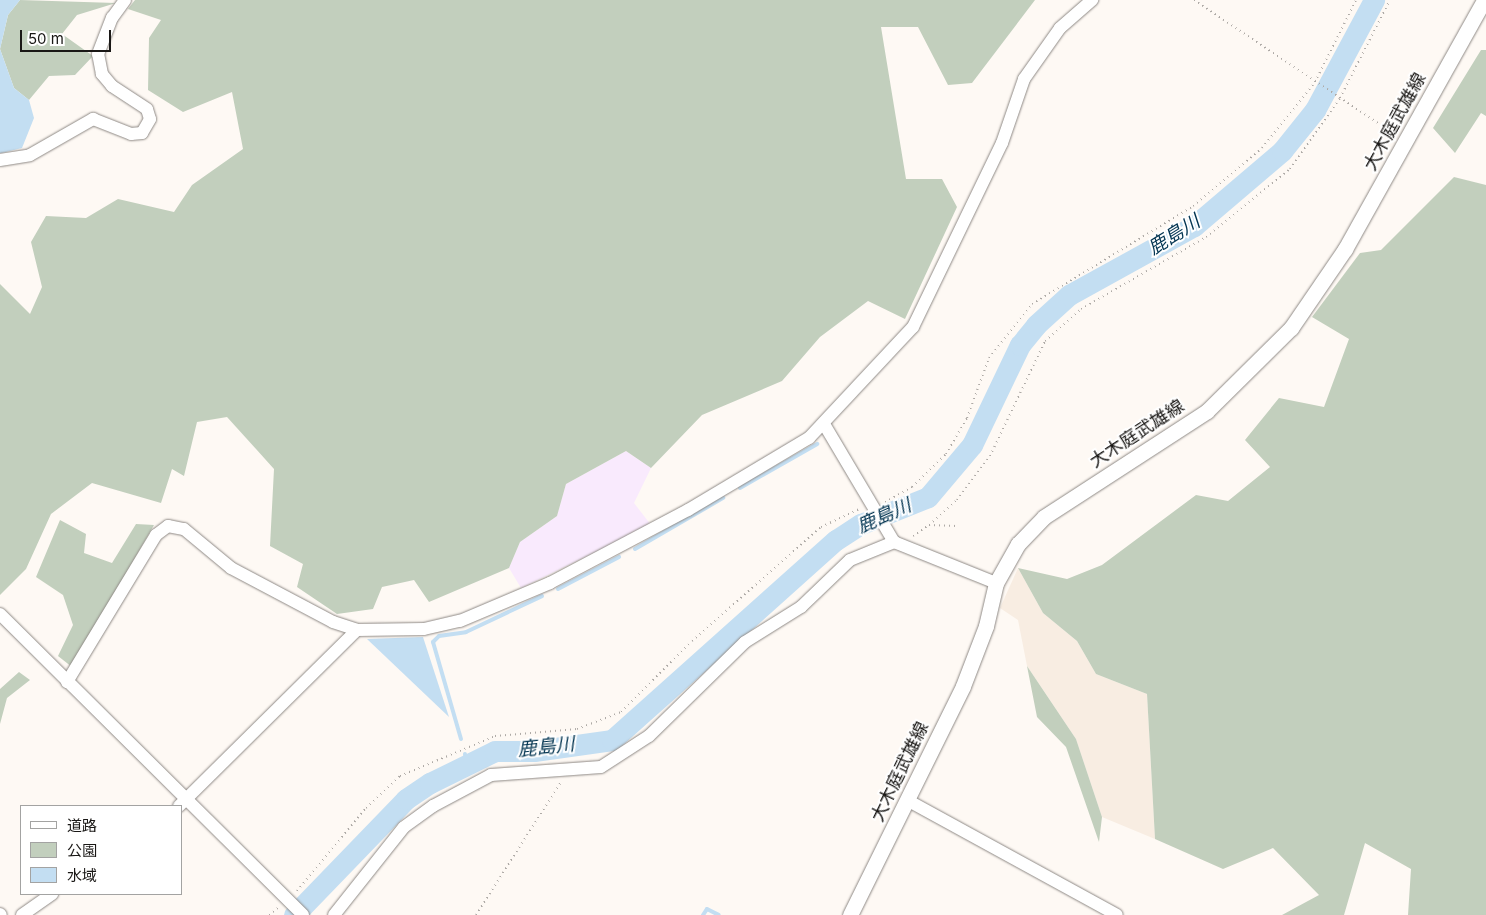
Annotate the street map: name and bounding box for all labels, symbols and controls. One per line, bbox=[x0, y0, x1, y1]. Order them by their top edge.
scale bar bbox=[22, 20, 114, 52]
text: 50 m bbox=[28, 29, 64, 48]
street label: 大木庭武雄線 bbox=[1359, 70, 1431, 174]
water label: 鹿島川 bbox=[1144, 210, 1204, 260]
street label: 大木庭武雄線 bbox=[1086, 396, 1188, 472]
water label: 鹿島川 bbox=[853, 494, 915, 538]
street label: 大木庭武雄線 bbox=[867, 719, 933, 825]
water label: 鹿島川 bbox=[516, 733, 576, 761]
legend bbox=[20, 805, 182, 895]
text: 道路 bbox=[67, 816, 97, 835]
text: 公園 bbox=[67, 841, 97, 860]
text: 水域 bbox=[67, 866, 97, 885]

